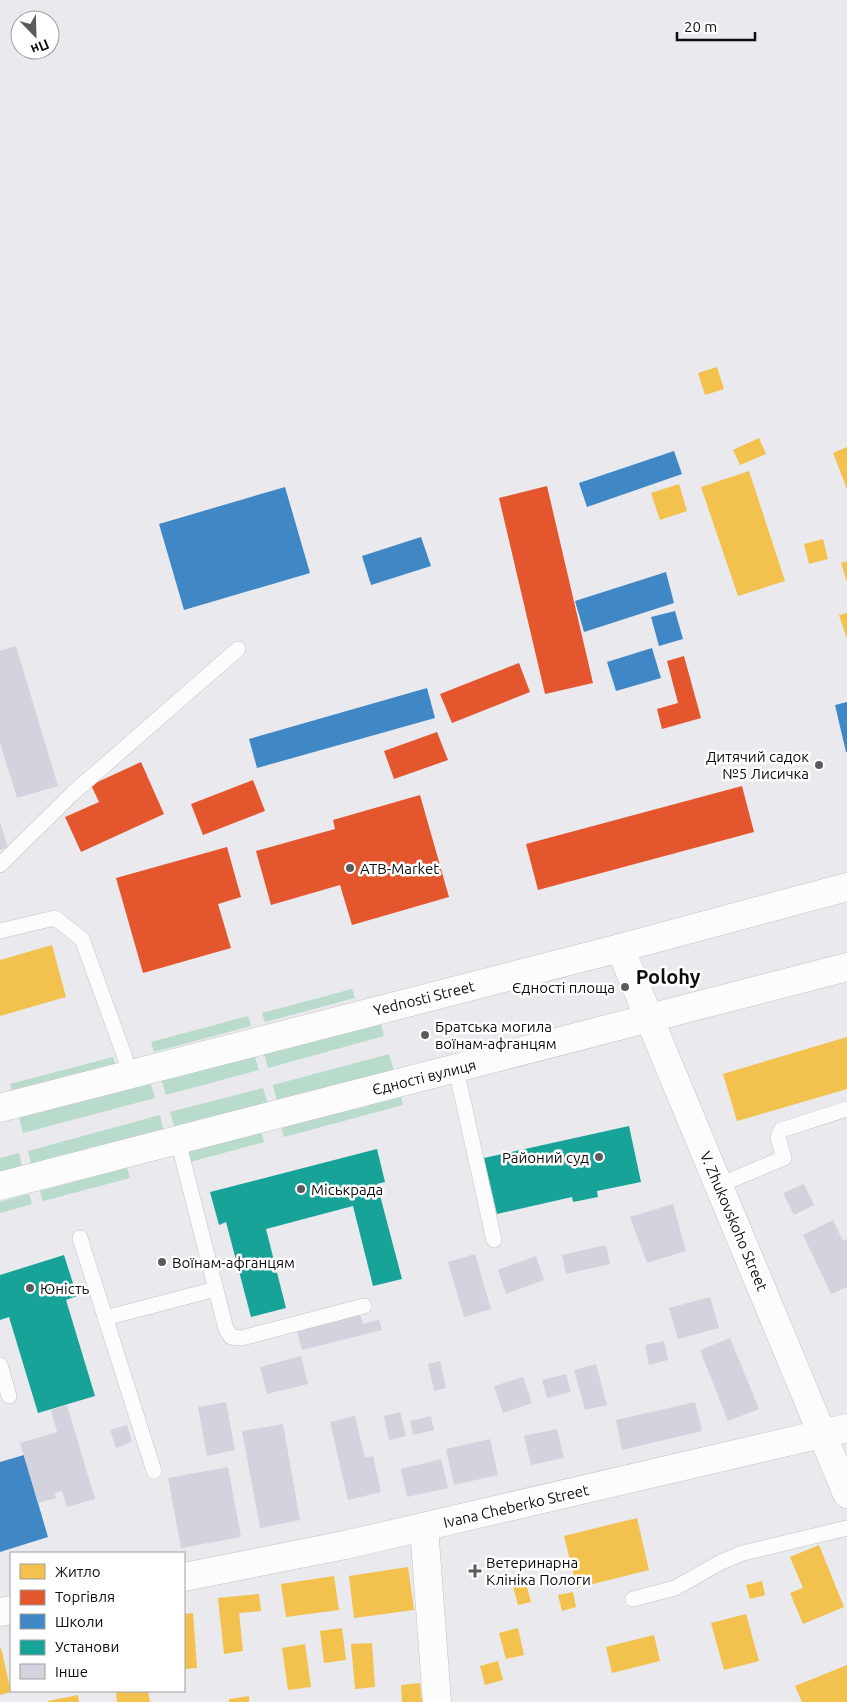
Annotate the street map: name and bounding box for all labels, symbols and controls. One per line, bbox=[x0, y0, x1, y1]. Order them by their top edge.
north arrow bbox=[10, 10, 60, 60]
scale bar bbox=[677, 10, 754, 42]
text: 20 m bbox=[684, 18, 717, 35]
text: Пн bbox=[29, 36, 52, 58]
place label: Дитячий садок №5 Лисичка bbox=[706, 748, 809, 782]
marker: Дитячий садок №5 Лисичка bbox=[813, 759, 825, 771]
place label: ATB-Market bbox=[360, 860, 439, 877]
marker: ATB-Market bbox=[344, 862, 356, 874]
district label: Polohy bbox=[636, 965, 701, 988]
street label: Yednosti Street bbox=[372, 977, 477, 1019]
place label: Єдності площа bbox=[512, 979, 615, 996]
marker: Єдності площа bbox=[619, 981, 631, 993]
place label: Братська могила воїнам-афганцям bbox=[435, 1018, 557, 1052]
marker: Братська могила воїнам-афганцям bbox=[419, 1029, 431, 1041]
street label: Єдності вулиця bbox=[370, 1056, 478, 1098]
place label: Районий суд bbox=[502, 1149, 589, 1166]
street label: V. Zhukovskoho Street bbox=[697, 1149, 771, 1293]
marker: Районий суд bbox=[593, 1151, 605, 1163]
place label: Міськрада bbox=[311, 1181, 383, 1198]
marker: Міськрада bbox=[295, 1183, 307, 1195]
place label: Воїнам-афганцям bbox=[172, 1254, 295, 1271]
marker: Воїнам-афганцям bbox=[156, 1256, 168, 1268]
place label: Юність bbox=[40, 1280, 90, 1297]
marker: Юність bbox=[24, 1282, 36, 1294]
street label: Ivana Cheberko Street bbox=[442, 1481, 590, 1531]
legend bbox=[10, 1552, 185, 1692]
place label: Ветеринарна Клініка Пологи bbox=[486, 1554, 591, 1588]
text: Житло bbox=[55, 1563, 101, 1580]
marker: Ветеринарна Клініка Пологи bbox=[468, 1564, 482, 1578]
text: Торгівля bbox=[55, 1588, 115, 1605]
text: Школи bbox=[55, 1613, 103, 1630]
text: Установи bbox=[55, 1638, 119, 1655]
text: Інше bbox=[55, 1663, 88, 1680]

